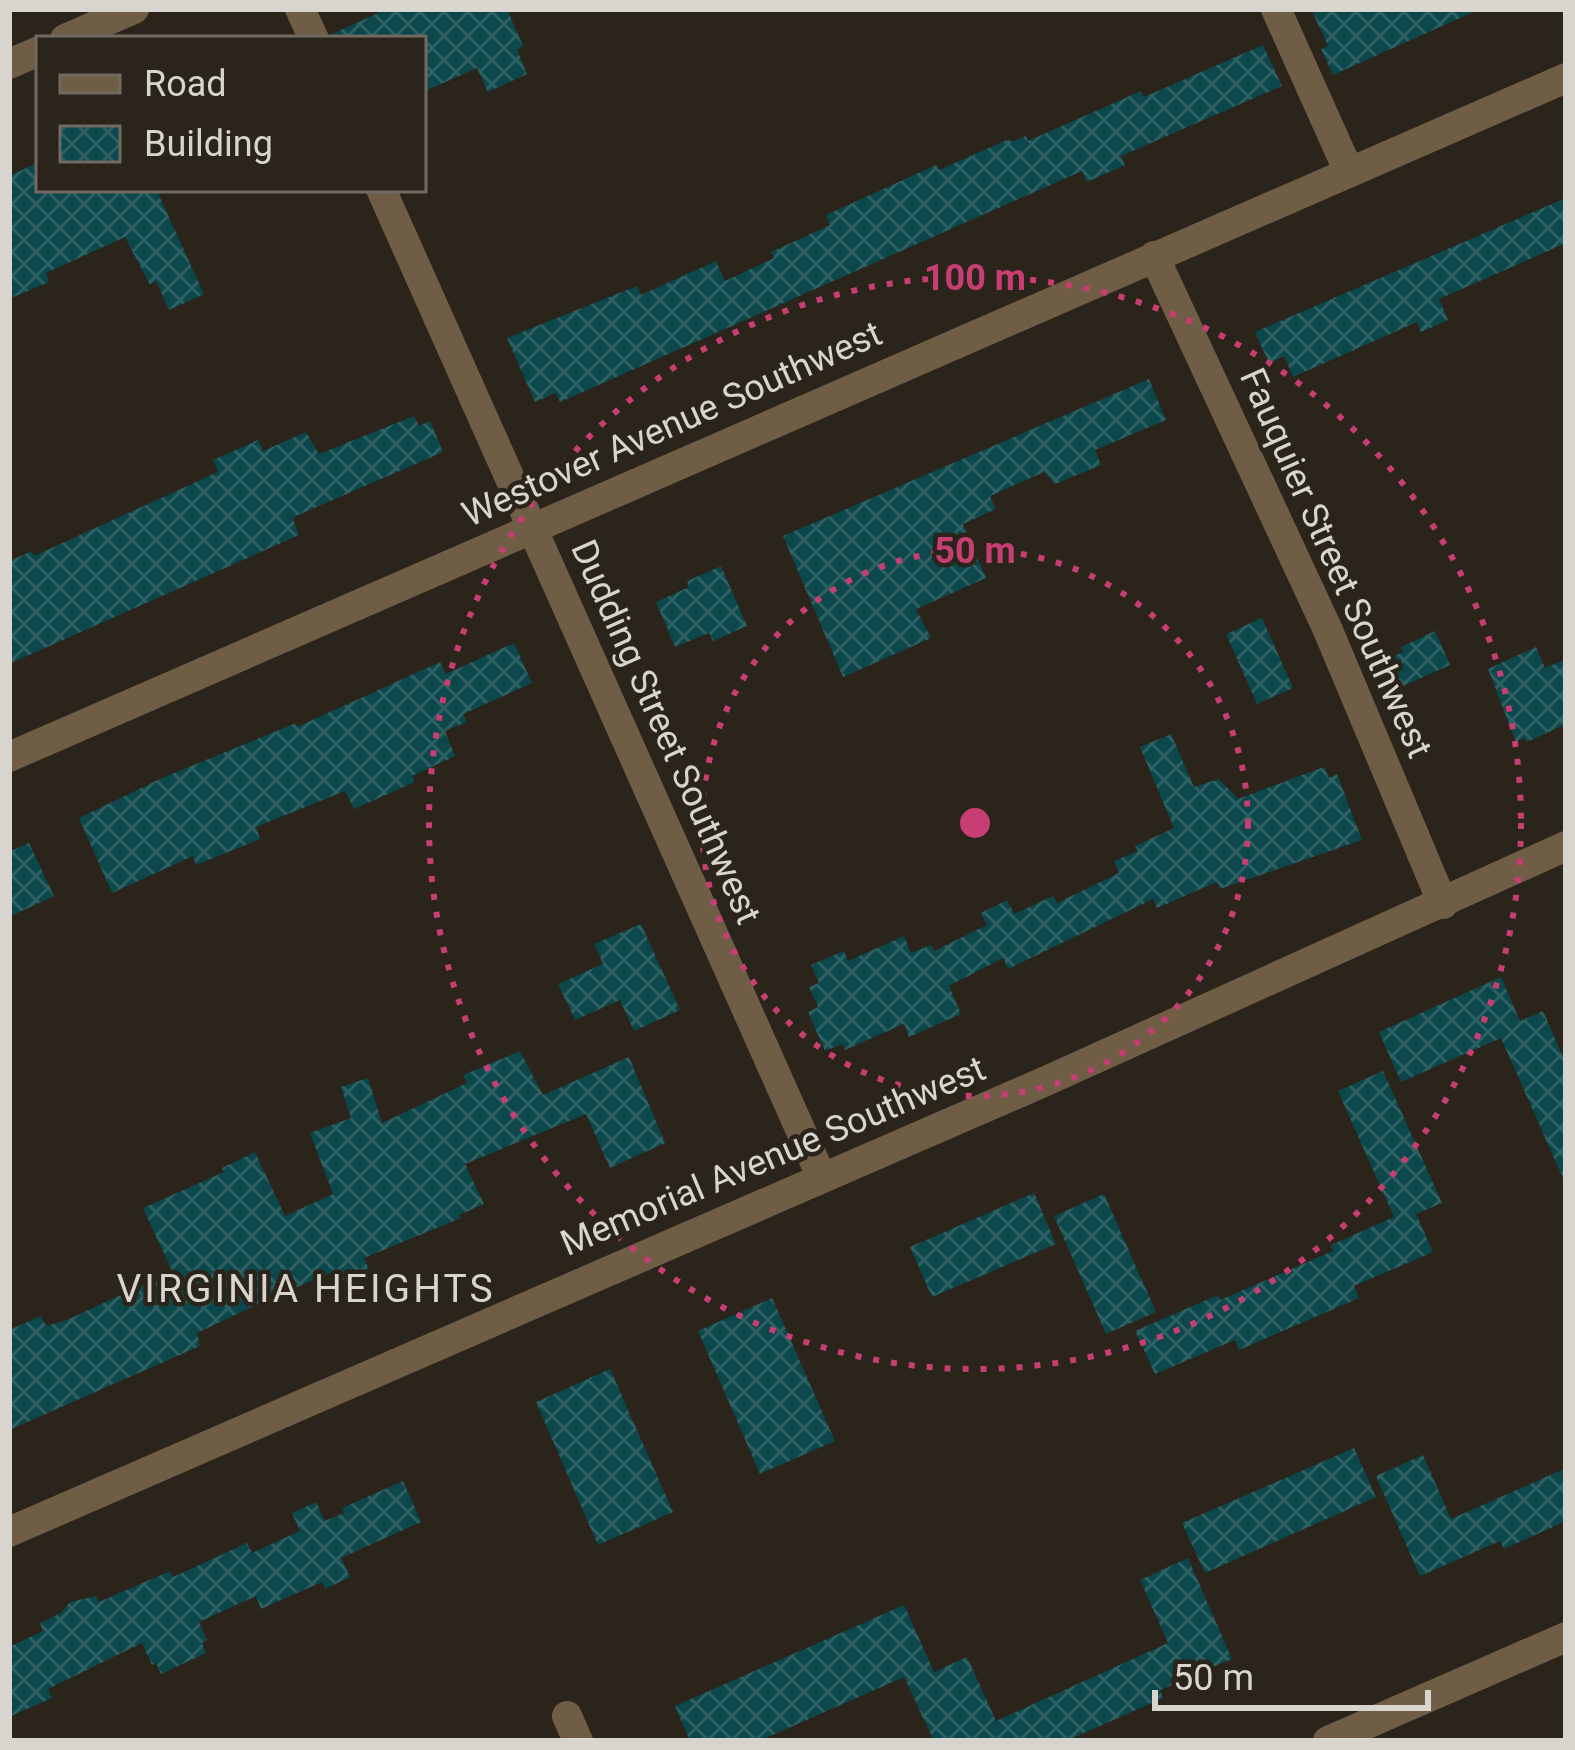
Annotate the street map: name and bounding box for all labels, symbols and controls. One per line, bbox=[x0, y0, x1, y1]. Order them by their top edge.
legend bbox=[36, 36, 426, 192]
text: Road bbox=[144, 63, 227, 105]
text: Building bbox=[144, 123, 273, 165]
text: 100 m bbox=[924, 257, 1026, 299]
street label: Westover Avenue Southwest bbox=[456, 312, 888, 536]
street label: Fauquier Street Southwest bbox=[1231, 362, 1441, 764]
text: 50 m bbox=[934, 530, 1016, 572]
street label: Dudding Street Southwest bbox=[562, 534, 770, 930]
centre of rings bbox=[954, 802, 996, 844]
street label: Memorial Avenue Southwest bbox=[554, 1047, 992, 1265]
district label: VIRGINIA HEIGHTS bbox=[116, 1266, 496, 1312]
scale bar bbox=[1155, 1636, 1428, 1710]
text: 50 m bbox=[1173, 1657, 1254, 1699]

